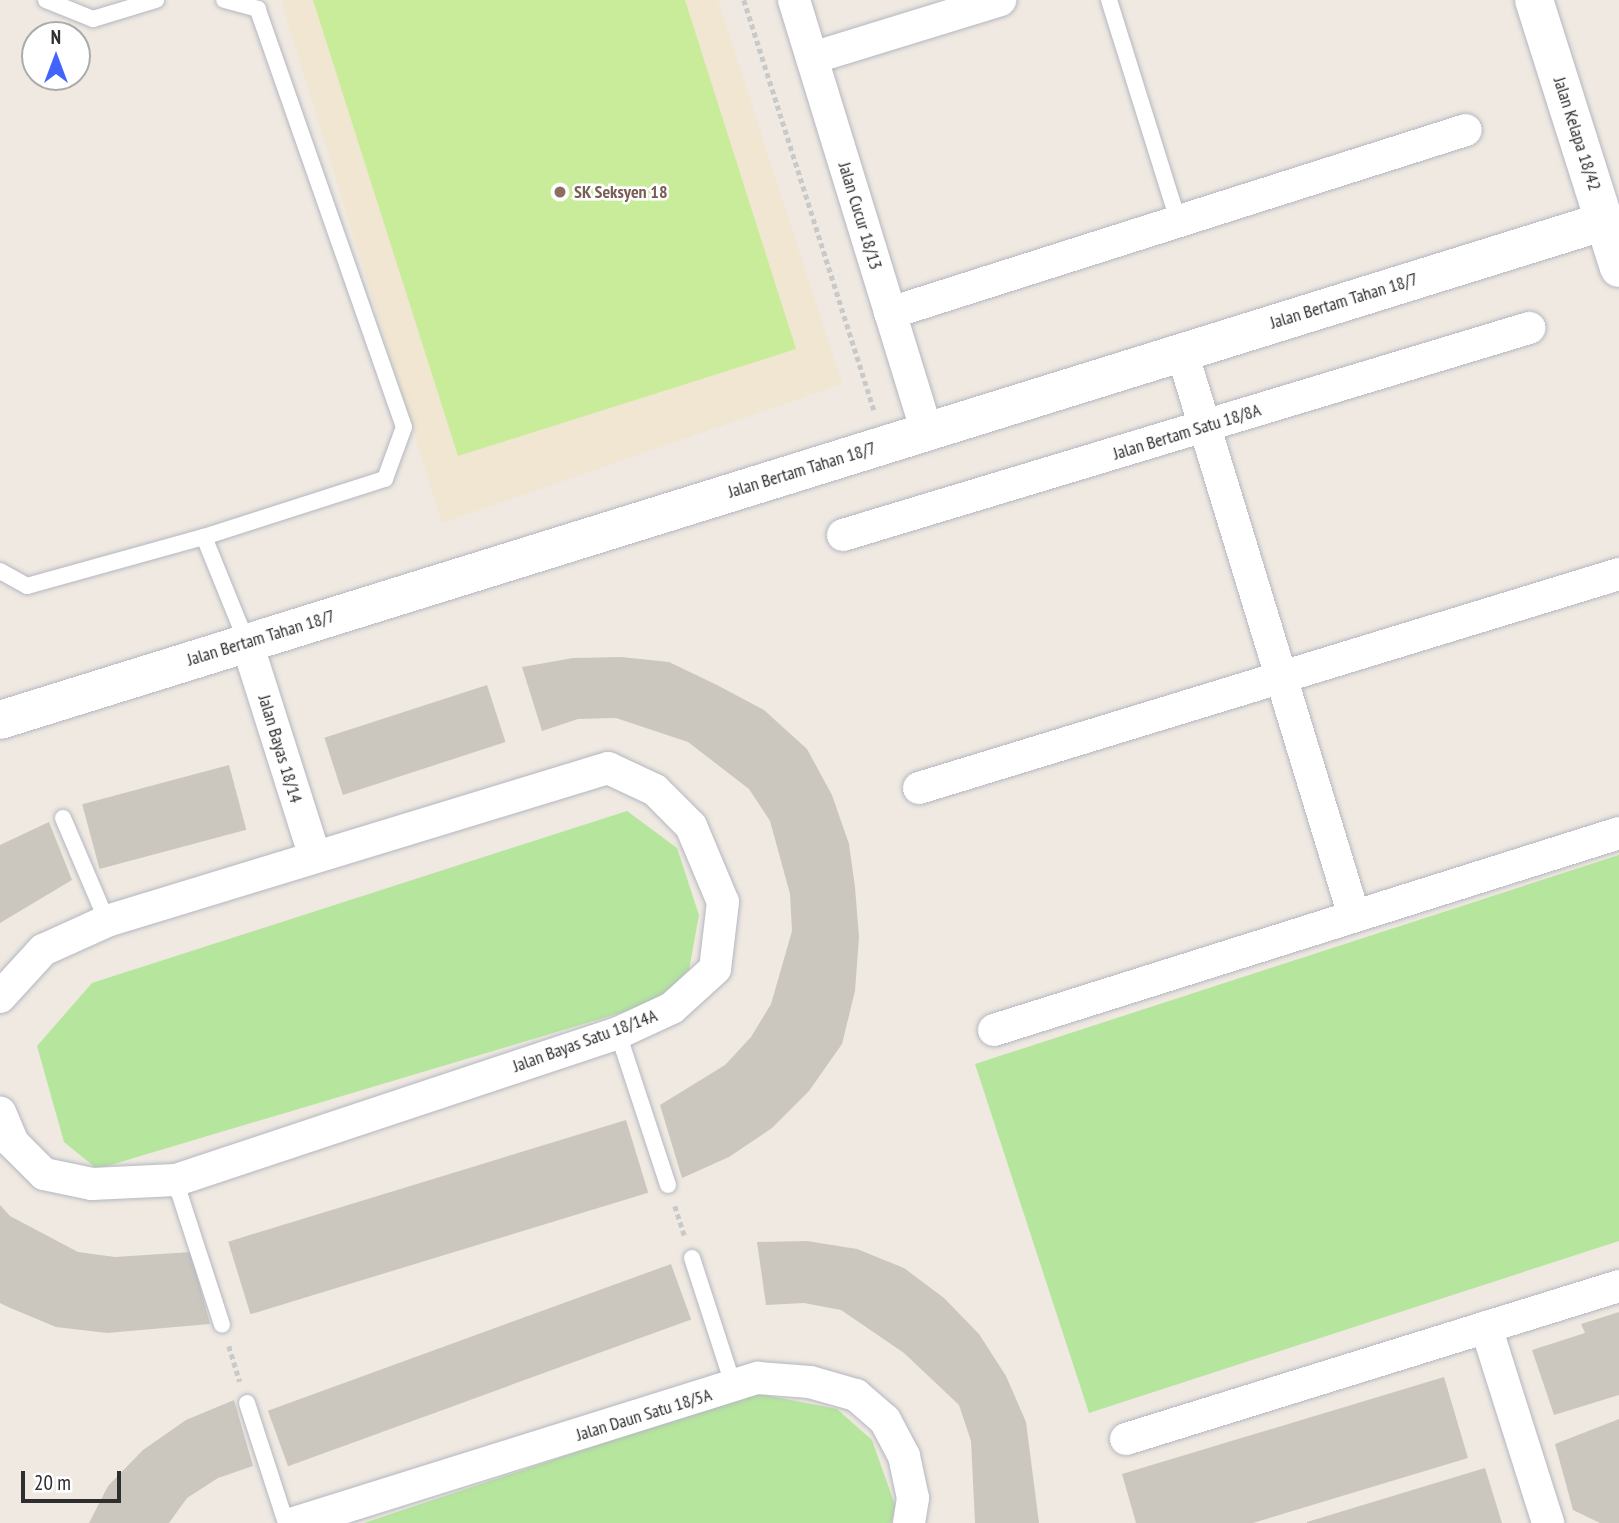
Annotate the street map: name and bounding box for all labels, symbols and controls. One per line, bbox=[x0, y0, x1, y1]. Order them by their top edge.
north arrow bbox=[21, 21, 91, 91]
text: N bbox=[51, 25, 61, 49]
street label: Jalan Kelapa 18/42 bbox=[1548, 74, 1606, 194]
street label: Jalan Cucur 18/13 bbox=[833, 160, 887, 272]
place label: SK Seksyen 18 bbox=[574, 181, 668, 203]
marker: SK Seksyen 18 bbox=[552, 184, 568, 200]
street label: Jalan Bertam Tahan 18/7 bbox=[1267, 268, 1421, 334]
street label: Jalan Bertam Satu 18/8A bbox=[1111, 399, 1263, 465]
street label: Jalan Bertam Tahan 18/7 bbox=[725, 437, 879, 503]
street label: Jalan Bertam Tahan 18/7 bbox=[184, 605, 338, 671]
street label: Jalan Bayas 18/14 bbox=[253, 692, 307, 806]
street label: Jalan Bayas Satu 18/14A bbox=[510, 1005, 660, 1077]
street label: Jalan Daun Satu 18/5A bbox=[574, 1384, 714, 1446]
scale bar bbox=[24, 1456, 124, 1500]
text: 20 m bbox=[34, 1469, 71, 1496]

